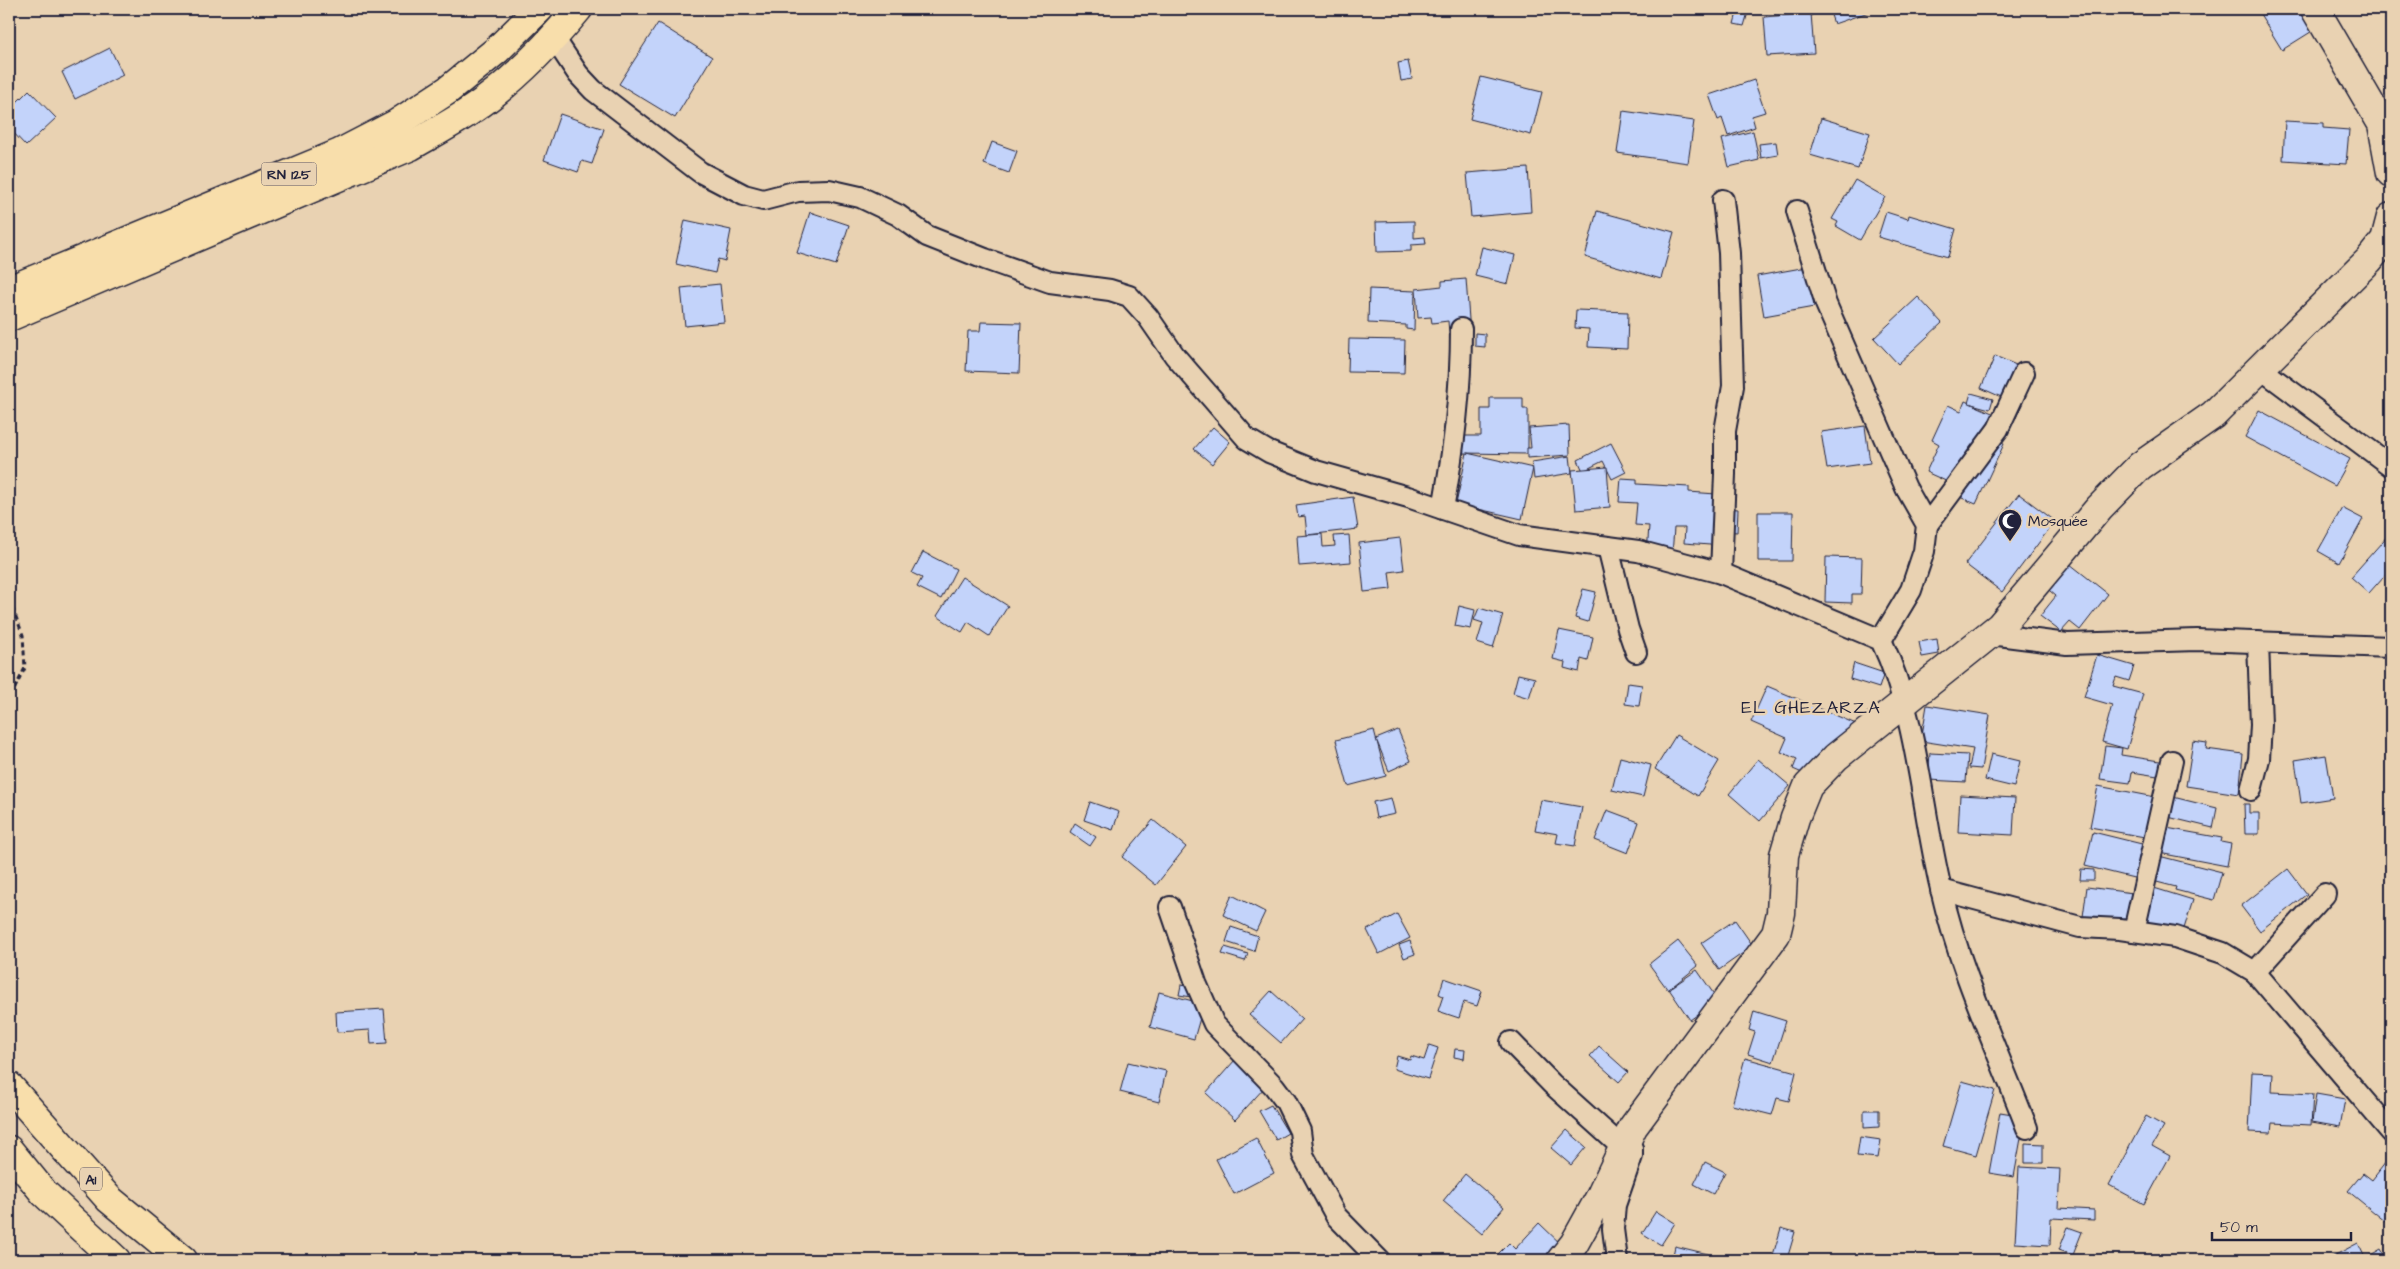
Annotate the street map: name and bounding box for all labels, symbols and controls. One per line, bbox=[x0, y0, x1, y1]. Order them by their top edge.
road number: RN 125 bbox=[262, 162, 316, 185]
mosque icon: Mosquée bbox=[1997, 508, 2023, 542]
place label: Mosquée bbox=[2028, 511, 2088, 532]
district label: EL GHEZARZA bbox=[1741, 695, 1881, 720]
road number: A1 bbox=[80, 1168, 102, 1190]
scale bar bbox=[2212, 1209, 2351, 1241]
text: 50 m bbox=[2220, 1217, 2258, 1238]

